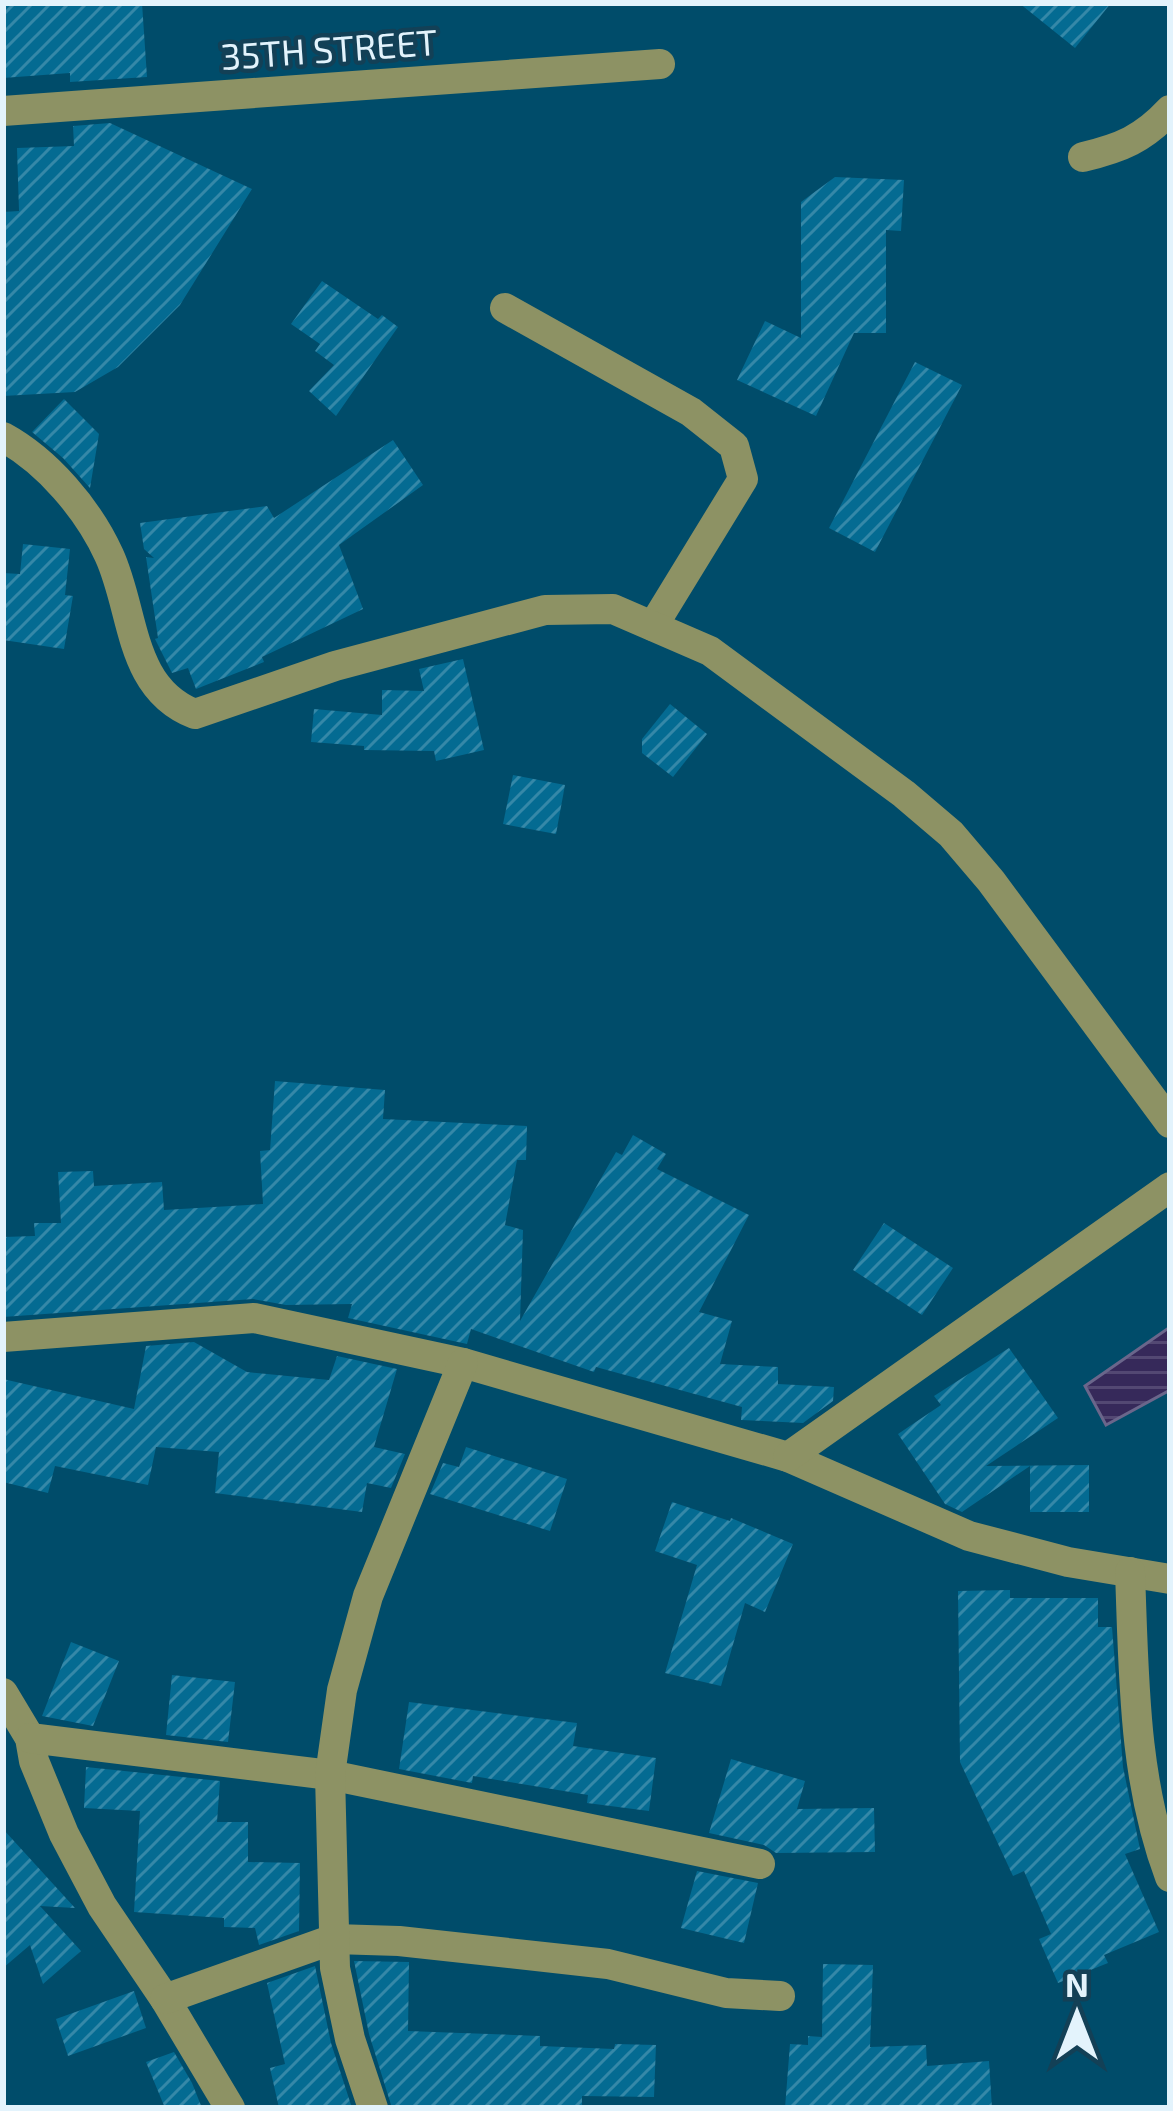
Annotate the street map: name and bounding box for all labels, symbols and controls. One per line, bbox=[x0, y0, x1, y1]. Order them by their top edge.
street label: 35TH STREET bbox=[219, 19, 439, 77]
north arrow bbox=[1017, 1955, 1137, 2075]
text: N bbox=[1065, 1964, 1089, 2004]

